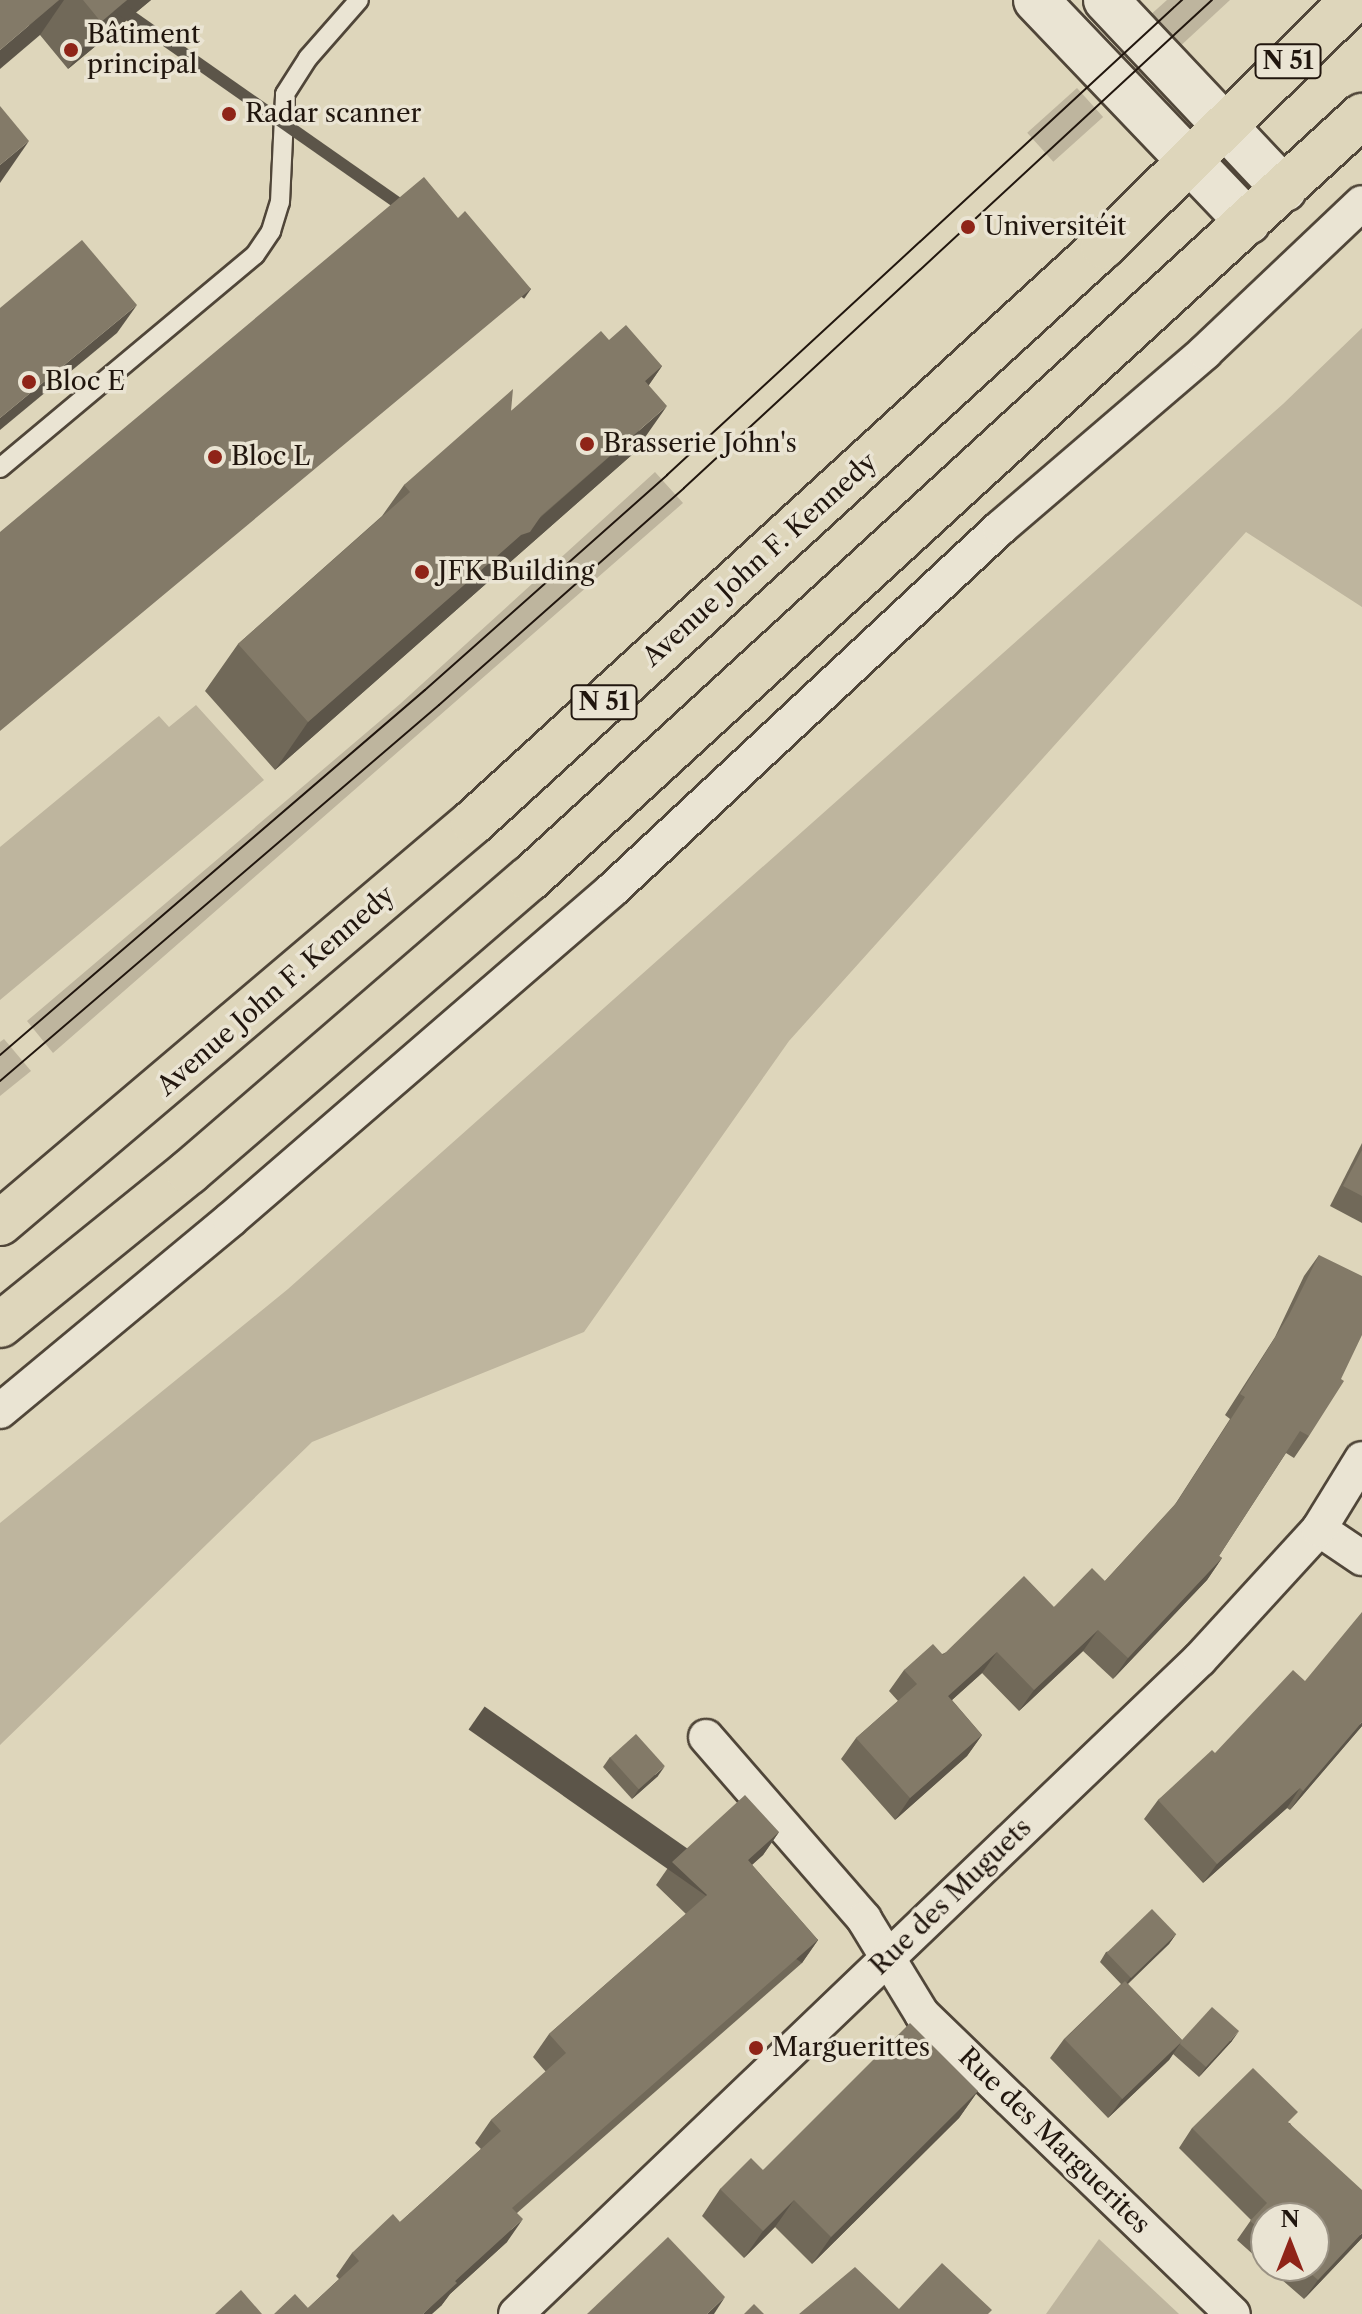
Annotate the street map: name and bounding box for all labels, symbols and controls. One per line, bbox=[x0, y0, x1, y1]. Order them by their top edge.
place label: Bâtiment principal bbox=[87, 19, 200, 80]
marker: Bâtiment principal bbox=[62, 41, 80, 59]
road number: N 51 bbox=[1254, 41, 1322, 81]
place label: Radar scanner bbox=[245, 98, 422, 130]
marker: Radar scanner bbox=[220, 105, 238, 123]
place label: Universitéit bbox=[984, 211, 1126, 243]
marker: Universitéit bbox=[959, 218, 977, 236]
place label: Bloc E bbox=[45, 366, 125, 398]
marker: Bloc E bbox=[20, 373, 38, 391]
place label: Brasserie John's bbox=[603, 428, 797, 460]
marker: Brasserie John's bbox=[578, 435, 596, 453]
place label: Bloc L bbox=[231, 441, 310, 473]
street label: Avenue John F. Kennedy bbox=[637, 447, 883, 673]
marker: Bloc L bbox=[206, 448, 224, 466]
place label: JFK Building bbox=[438, 556, 595, 588]
marker: JFK Building bbox=[413, 563, 431, 581]
road number: N 51 bbox=[570, 682, 638, 722]
street label: Avenue John F. Kennedy bbox=[151, 880, 401, 1102]
street label: Rue des Muguets bbox=[864, 1812, 1038, 1982]
place label: Marguerittes bbox=[772, 2032, 930, 2064]
marker: Marguerittes bbox=[747, 2039, 765, 2057]
street label: Rue des Marguerites bbox=[952, 2042, 1156, 2240]
north arrow bbox=[1250, 2202, 1330, 2282]
text: N bbox=[1280, 2206, 1300, 2233]

